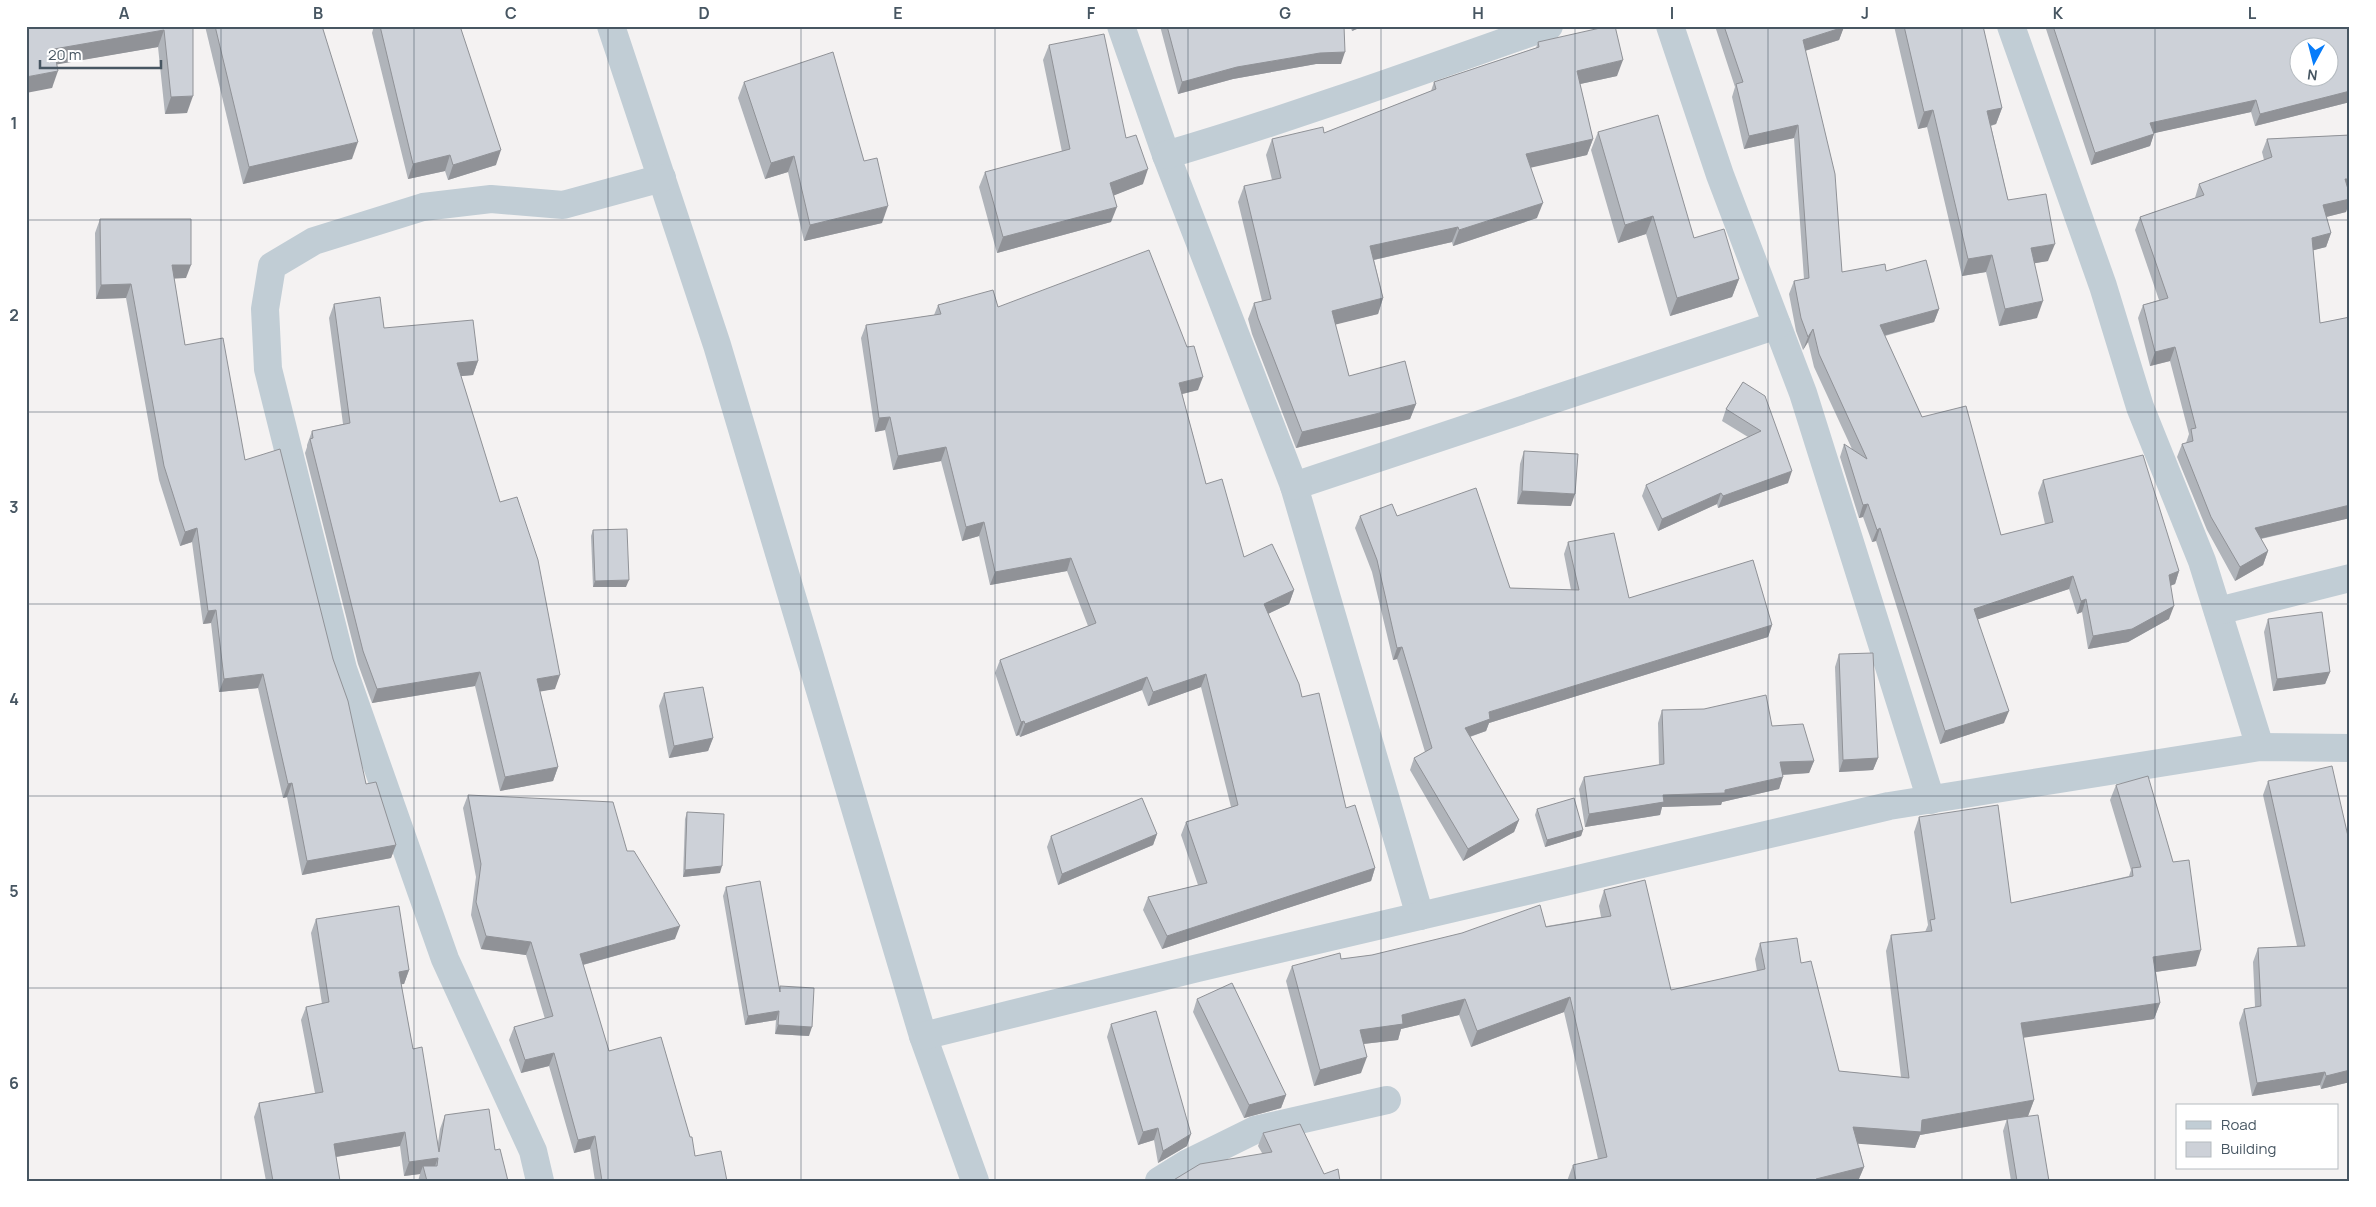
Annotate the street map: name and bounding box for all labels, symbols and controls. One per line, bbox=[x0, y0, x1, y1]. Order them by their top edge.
text: A bbox=[119, 2, 130, 24]
text: B bbox=[313, 2, 323, 24]
text: C bbox=[505, 2, 517, 24]
text: D bbox=[698, 2, 710, 24]
text: E bbox=[893, 2, 903, 24]
text: F bbox=[1087, 2, 1096, 24]
text: G bbox=[1279, 2, 1291, 24]
text: H bbox=[1472, 2, 1484, 24]
text: I bbox=[1670, 2, 1674, 24]
text: J bbox=[1861, 2, 1869, 24]
text: K bbox=[2053, 2, 2064, 24]
text: L bbox=[2248, 2, 2257, 24]
scale bar bbox=[40, 38, 161, 70]
north arrow bbox=[2288, 38, 2338, 88]
text: 20 m bbox=[48, 44, 81, 65]
text: N bbox=[2306, 65, 2319, 85]
text: 1 bbox=[10, 112, 18, 134]
text: 2 bbox=[9, 304, 19, 326]
text: 3 bbox=[9, 496, 19, 518]
text: 4 bbox=[9, 688, 19, 710]
text: 5 bbox=[9, 880, 19, 902]
text: 6 bbox=[9, 1072, 19, 1094]
legend bbox=[2176, 1104, 2338, 1170]
text: Road bbox=[2221, 1114, 2257, 1135]
text: Building bbox=[2221, 1138, 2276, 1159]

